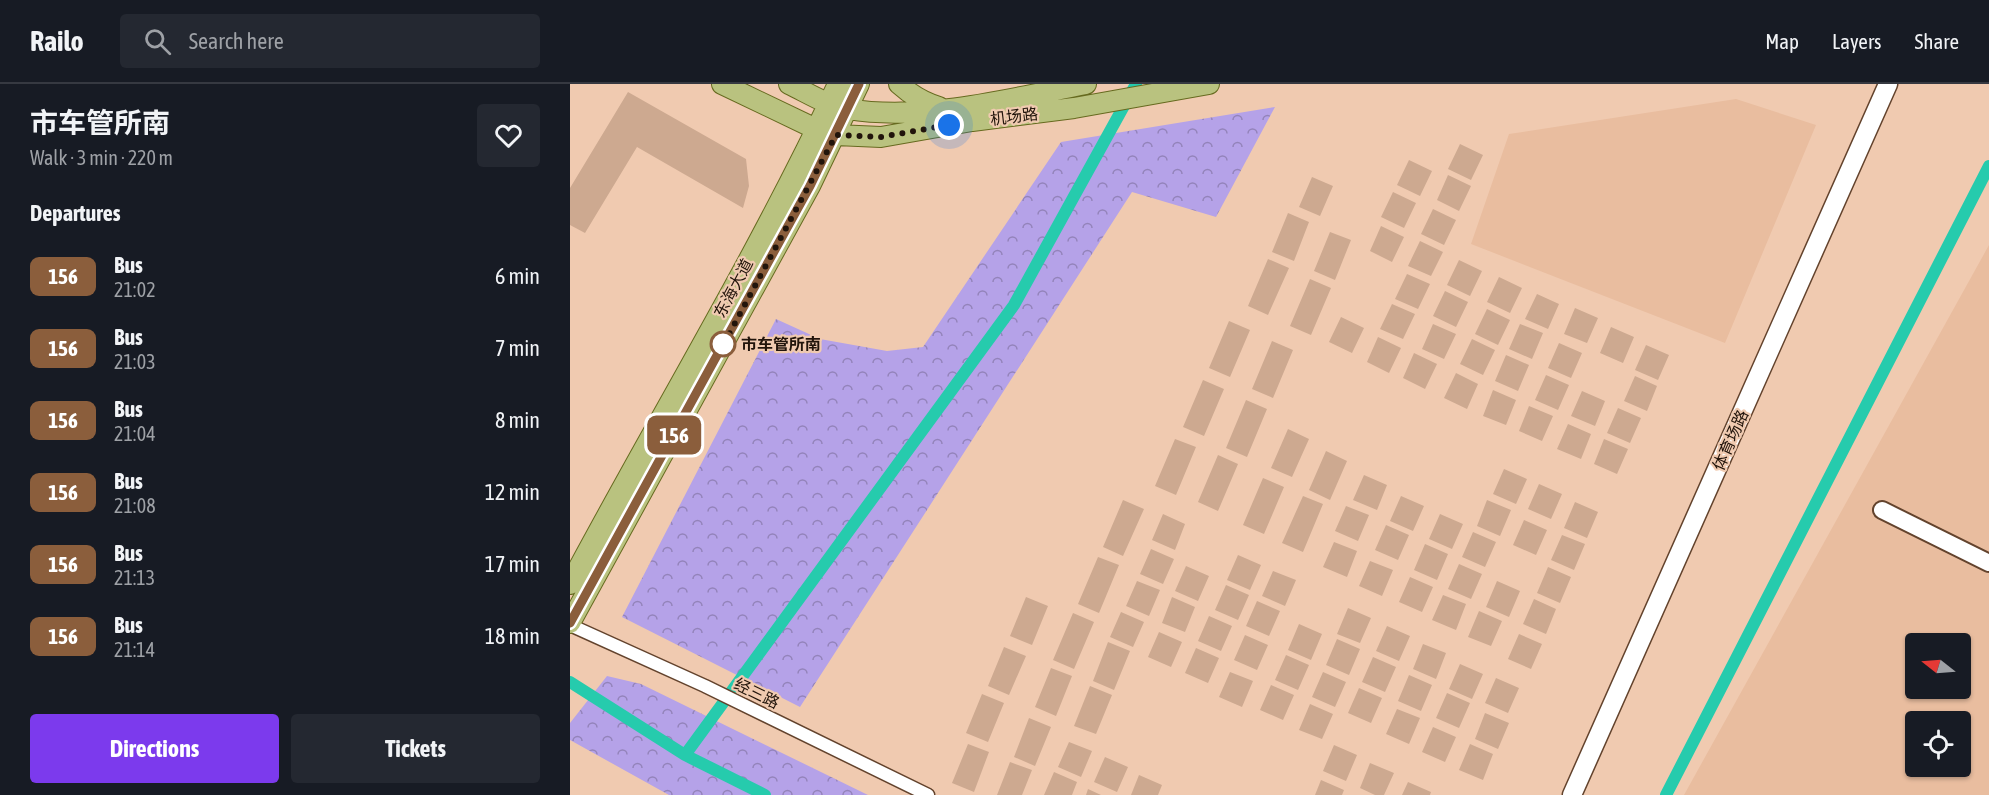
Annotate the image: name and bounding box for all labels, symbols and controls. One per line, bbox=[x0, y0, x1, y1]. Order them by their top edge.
search box bbox=[120, 14, 540, 68]
text: Railo bbox=[30, 25, 84, 57]
icon: search bbox=[141, 25, 174, 58]
text: Search here bbox=[189, 28, 284, 54]
text: Map bbox=[1765, 29, 1799, 53]
text: Layers bbox=[1832, 29, 1882, 53]
text: Share bbox=[1915, 29, 1959, 53]
button: heart bbox=[477, 104, 540, 167]
street label: 机场路 bbox=[989, 104, 1039, 128]
text: 市车管所南 bbox=[30, 107, 170, 139]
your location bbox=[934, 110, 964, 140]
text: Walk · 3 min · 220 m bbox=[30, 146, 173, 169]
text: Departures bbox=[30, 200, 120, 226]
text: Bus bbox=[114, 252, 143, 278]
street label: 东海大道 bbox=[710, 256, 756, 320]
text: 6 min bbox=[495, 263, 540, 289]
text: 156 bbox=[48, 264, 78, 288]
text: 21:02 bbox=[114, 278, 156, 301]
text: Bus bbox=[114, 324, 143, 350]
marker: 市车管所南 bbox=[710, 331, 736, 357]
text: 7 min bbox=[495, 335, 540, 361]
place label: 市车管所南 bbox=[741, 335, 821, 353]
text: 156 bbox=[48, 336, 78, 360]
text: 21:03 bbox=[114, 350, 156, 373]
text: Bus bbox=[114, 396, 143, 422]
text: 8 min bbox=[495, 407, 540, 433]
street label: 体育场路 bbox=[1709, 407, 1751, 473]
text: 156 bbox=[48, 408, 78, 432]
line badge: 156 bbox=[640, 416, 708, 454]
text: 21:04 bbox=[114, 422, 156, 445]
text: 156 bbox=[659, 423, 689, 447]
text: Bus bbox=[114, 468, 143, 494]
text: 12 min bbox=[485, 479, 540, 505]
text: 156 bbox=[48, 480, 78, 504]
text: 21:08 bbox=[114, 494, 156, 517]
text: Bus bbox=[114, 540, 143, 566]
text: 17 min bbox=[485, 551, 540, 577]
text: 156 bbox=[48, 552, 78, 576]
text: 21:13 bbox=[114, 566, 155, 589]
text: Bus bbox=[114, 612, 143, 638]
text: 18 min bbox=[485, 623, 540, 649]
text: 156 bbox=[48, 624, 78, 648]
north arrow bbox=[1905, 633, 1971, 699]
map controls bbox=[1905, 633, 1971, 777]
text: 21:14 bbox=[114, 638, 155, 661]
street label: 经三路 bbox=[731, 674, 783, 712]
button: locate bbox=[1905, 711, 1971, 777]
button: Directions bbox=[30, 714, 279, 783]
button: Tickets bbox=[291, 714, 540, 783]

